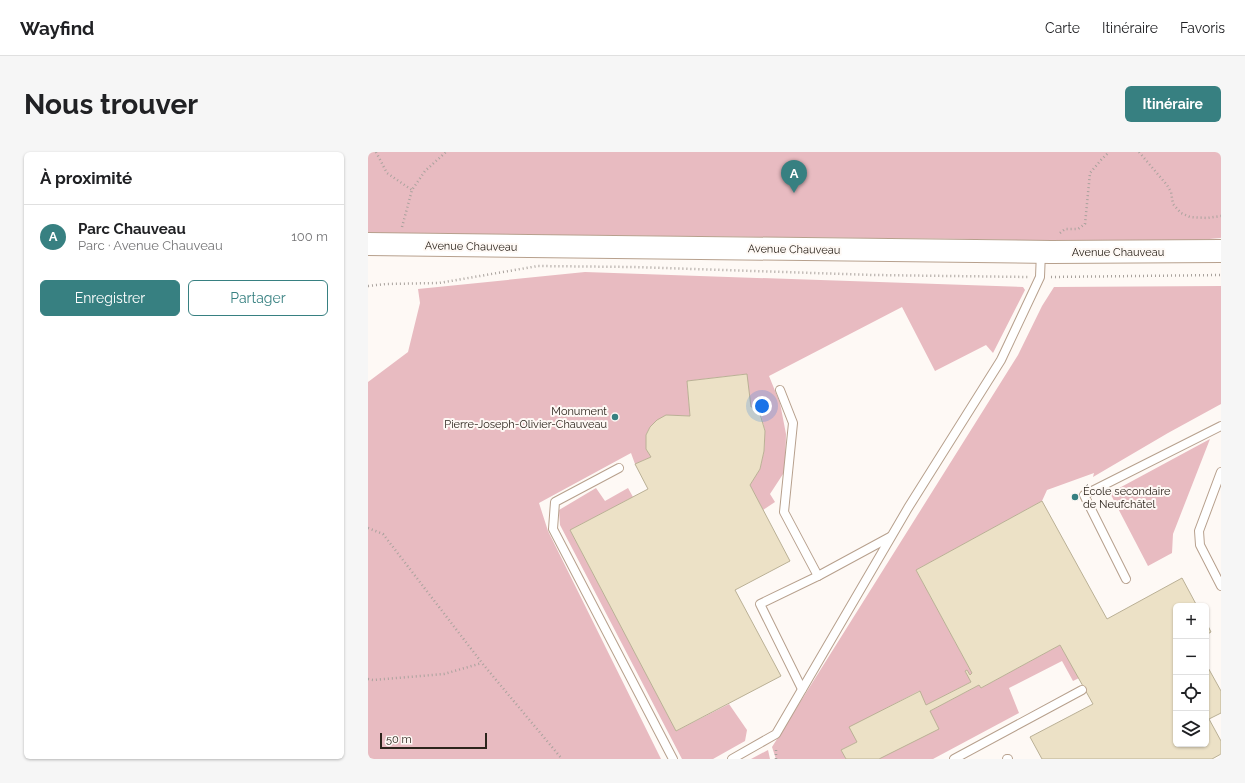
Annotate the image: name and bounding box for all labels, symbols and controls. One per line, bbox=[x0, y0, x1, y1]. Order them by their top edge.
text: Wayfind bbox=[20, 17, 94, 39]
text: Carte bbox=[1045, 20, 1080, 36]
text: Itinéraire bbox=[1102, 20, 1158, 36]
text: Favoris bbox=[1180, 20, 1225, 36]
button: Itinéraire bbox=[1125, 86, 1221, 122]
text: Nous trouver bbox=[24, 88, 198, 121]
pin: A bbox=[781, 160, 807, 193]
text: À proximité bbox=[40, 168, 132, 188]
text: Parc Chauveau bbox=[78, 220, 186, 238]
text: A bbox=[49, 229, 57, 244]
text: 100 m bbox=[291, 229, 328, 244]
text: Parc · Avenue Chauveau bbox=[78, 238, 223, 253]
street label: Avenue Chauveau bbox=[425, 239, 517, 254]
street label: Avenue Chauveau bbox=[748, 242, 840, 257]
street label: Avenue Chauveau bbox=[1072, 246, 1164, 259]
button: Enregistrer bbox=[40, 280, 180, 316]
button: Partager bbox=[188, 280, 328, 316]
your location bbox=[752, 396, 772, 416]
place label: Monument Pierre-Joseph-Olivier-Chauveau bbox=[444, 405, 607, 431]
marker: Monument Pierre-Joseph-Olivier-Chauveau bbox=[610, 412, 620, 422]
place label: École secondaire de Neufchâtel bbox=[1083, 484, 1171, 511]
marker: École secondaire de Neufchâtel bbox=[1070, 492, 1080, 502]
map controls bbox=[1173, 603, 1209, 747]
button: + bbox=[1173, 603, 1209, 639]
button: − bbox=[1173, 639, 1209, 675]
button: locate bbox=[1173, 675, 1209, 711]
button: layers bbox=[1173, 711, 1209, 747]
scale bar bbox=[380, 731, 487, 750]
text: 50 m bbox=[386, 733, 412, 746]

